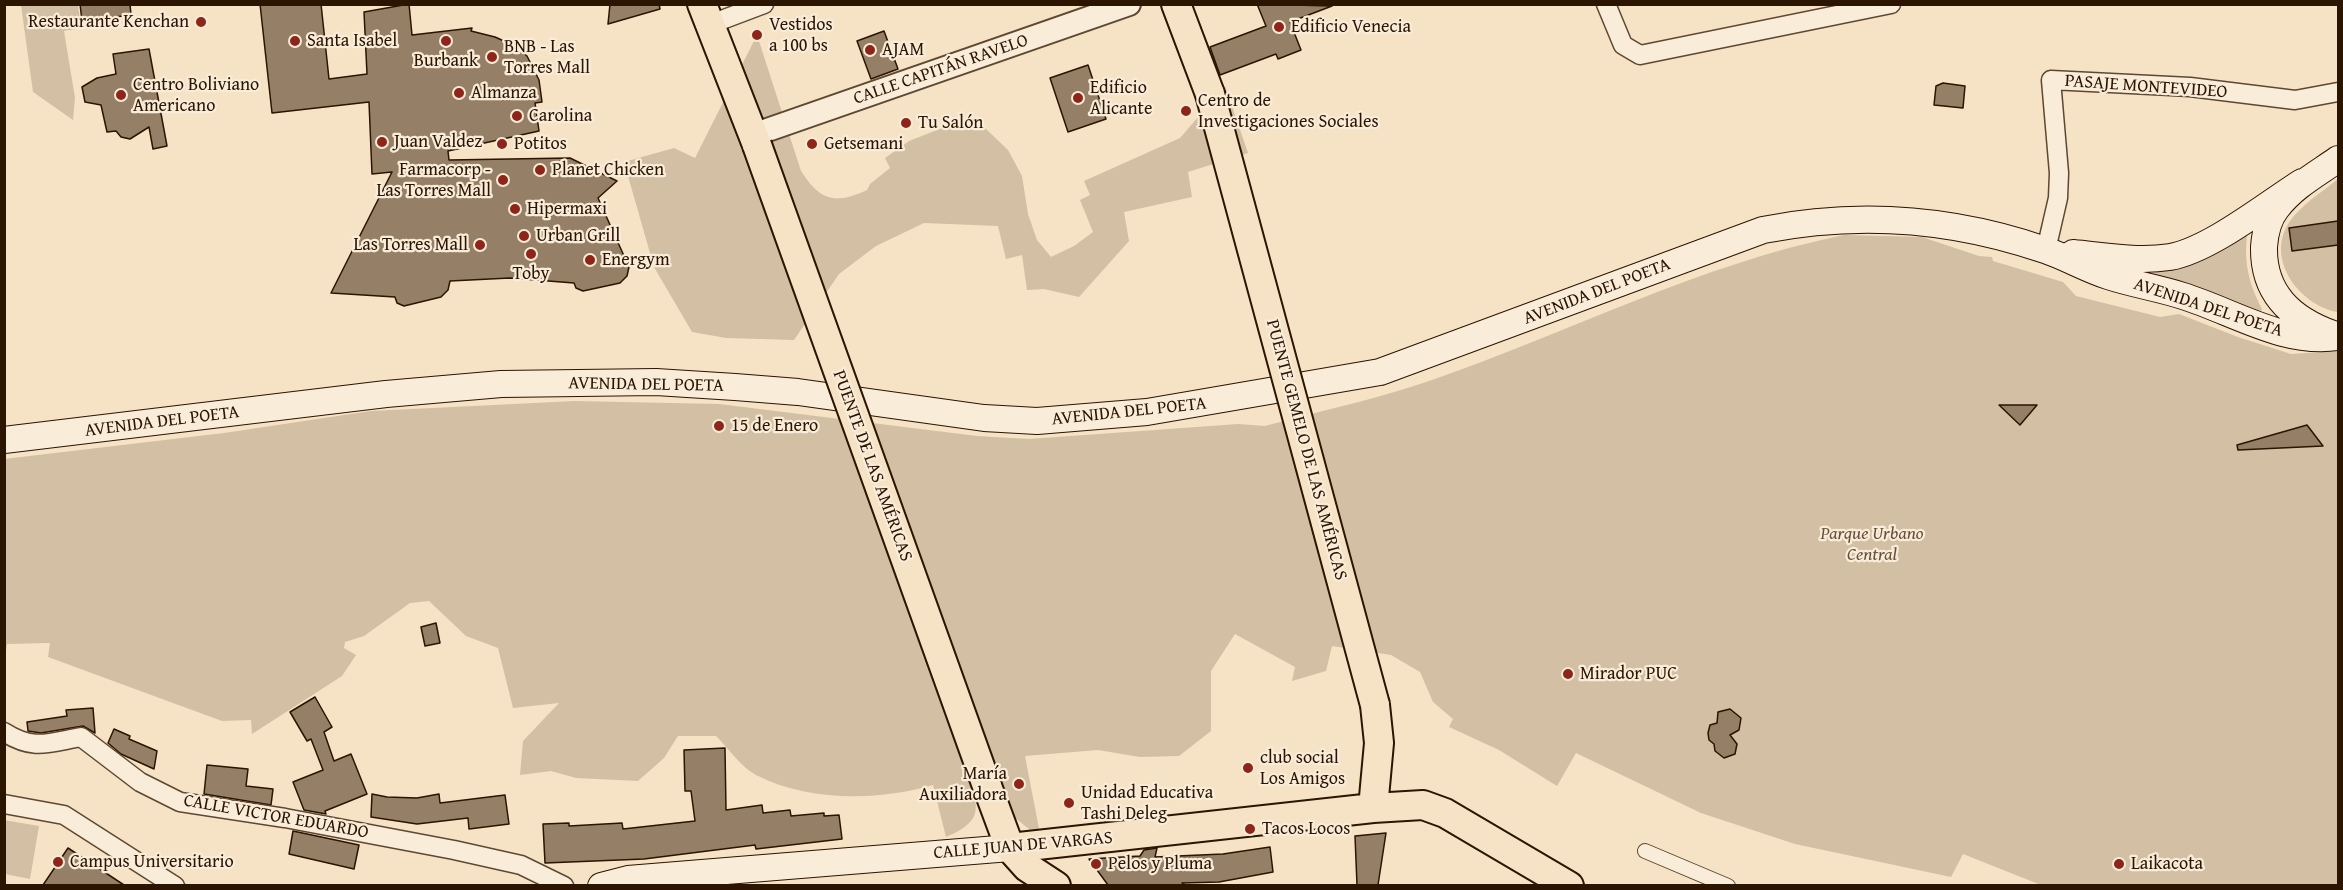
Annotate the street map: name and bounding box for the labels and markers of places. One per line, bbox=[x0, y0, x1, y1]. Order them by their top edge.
place label: Restaurante Kenchan bbox=[28, 11, 189, 33]
place label: Vestidos a 100 bs bbox=[769, 14, 833, 57]
marker: Restaurante Kenchan bbox=[194, 15, 208, 29]
place label: Edificio Venecia bbox=[1291, 16, 1411, 38]
marker: Edificio Venecia bbox=[1272, 20, 1286, 34]
marker: Vestidos a 100 bs bbox=[750, 28, 764, 42]
place label: Santa Isabel bbox=[307, 30, 397, 52]
marker: Santa Isabel bbox=[288, 34, 302, 48]
marker: Burbank bbox=[439, 34, 453, 48]
place label: BNB - Las Torres Mall bbox=[504, 36, 590, 78]
place label: AJAM bbox=[882, 39, 924, 61]
marker: AJAM bbox=[863, 43, 877, 57]
place label: Burbank bbox=[414, 50, 478, 72]
marker: BNB - Las Torres Mall bbox=[485, 50, 499, 64]
place label: Centro Boliviano Americano bbox=[133, 74, 259, 116]
place label: Edificio Alicante bbox=[1090, 77, 1152, 119]
place label: Almanza bbox=[471, 82, 537, 104]
marker: Almanza bbox=[452, 86, 466, 100]
marker: Centro Boliviano Americano bbox=[114, 88, 128, 102]
place label: Centro de Investigaciones Sociales bbox=[1198, 90, 1379, 132]
marker: Edificio Alicante bbox=[1071, 91, 1085, 105]
marker: Centro de Investigaciones Sociales bbox=[1179, 104, 1193, 118]
place label: Carolina bbox=[529, 105, 592, 127]
marker: Carolina bbox=[510, 109, 524, 123]
place label: Tu Salón bbox=[918, 112, 983, 134]
marker: Tu Salón bbox=[899, 116, 913, 130]
place label: Juan Valdez bbox=[394, 131, 482, 153]
place label: Potitos bbox=[514, 133, 567, 155]
place label: Getsemani bbox=[824, 133, 903, 155]
marker: Juan Valdez bbox=[375, 135, 389, 149]
marker: Potitos bbox=[495, 137, 509, 151]
marker: Getsemani bbox=[805, 137, 819, 151]
place label: Farmacorp - Las Torres Mall bbox=[377, 159, 491, 201]
place label: Planet Chicken bbox=[552, 159, 664, 181]
marker: Planet Chicken bbox=[533, 163, 547, 177]
marker: Farmacorp - Las Torres Mall bbox=[496, 173, 510, 187]
place label: Hipermaxi bbox=[527, 198, 607, 220]
marker: Hipermaxi bbox=[508, 202, 522, 216]
place label: Urban Grill bbox=[536, 225, 620, 247]
marker: Urban Grill bbox=[517, 229, 531, 243]
place label: Las Torres Mall bbox=[354, 234, 468, 256]
marker: Las Torres Mall bbox=[473, 238, 487, 252]
marker: Toby bbox=[524, 247, 538, 261]
place label: Energym bbox=[602, 249, 670, 271]
marker: Energym bbox=[583, 253, 597, 267]
place label: Toby bbox=[513, 263, 549, 285]
place label: 15 de Enero bbox=[731, 415, 818, 437]
marker: 15 de Enero bbox=[712, 419, 726, 433]
place label: Mirador PUC bbox=[1580, 663, 1677, 685]
marker: Mirador PUC bbox=[1561, 667, 1575, 681]
place label: club social Los Amigos bbox=[1260, 747, 1345, 789]
marker: club social Los Amigos bbox=[1241, 761, 1255, 775]
place label: María Auxiliadora bbox=[919, 763, 1007, 806]
marker: María Auxiliadora bbox=[1012, 777, 1026, 791]
place label: Unidad Educativa Tashi Deleg bbox=[1081, 782, 1213, 824]
marker: Unidad Educativa Tashi Deleg bbox=[1062, 796, 1076, 810]
place label: Tacos Locos bbox=[1262, 818, 1350, 840]
marker: Tacos Locos bbox=[1243, 822, 1257, 836]
place label: Campus Universitario bbox=[70, 851, 234, 873]
place label: Pelos y Pluma bbox=[1108, 853, 1212, 875]
place label: Laikacota bbox=[2131, 853, 2203, 875]
marker: Campus Universitario bbox=[51, 855, 65, 869]
marker: Pelos y Pluma bbox=[1089, 857, 1103, 871]
marker: Laikacota bbox=[2112, 857, 2126, 871]

